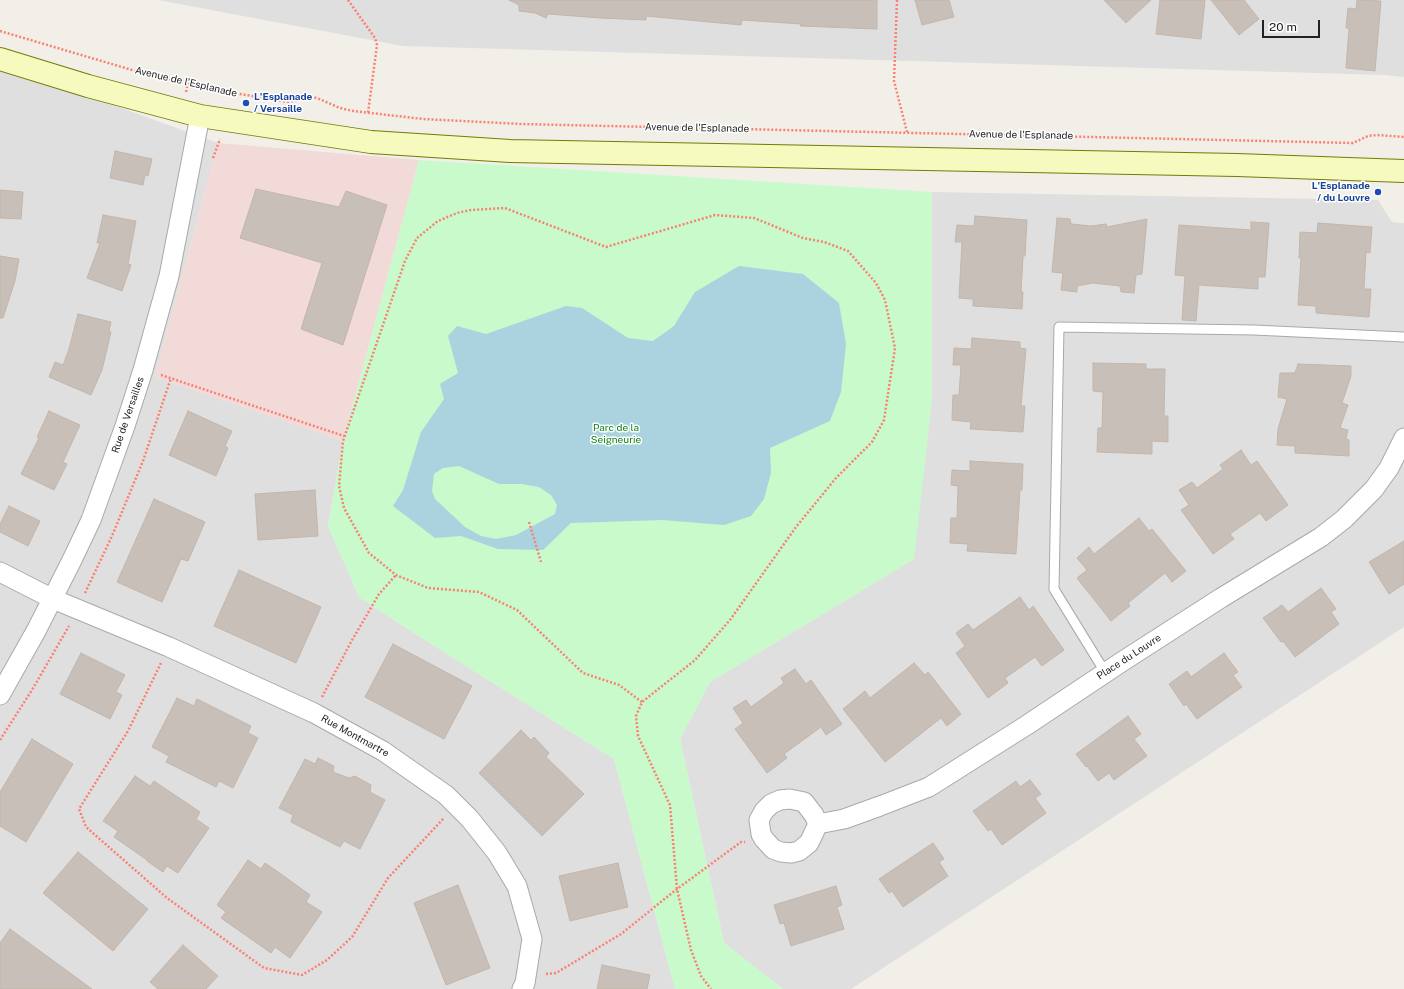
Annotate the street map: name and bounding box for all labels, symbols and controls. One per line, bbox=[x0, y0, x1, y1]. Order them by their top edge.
scale bar bbox=[1264, 12, 1322, 38]
text: 20 m bbox=[1269, 20, 1297, 34]
street label: Avenue de l'Esplanade bbox=[134, 64, 238, 100]
place label: L'Esplanade / Versaille bbox=[254, 91, 312, 114]
marker: L'Esplanade / Versaille bbox=[241, 98, 251, 108]
street label: Avenue de l'Esplanade bbox=[645, 121, 749, 135]
street label: Avenue de l'Esplanade bbox=[969, 128, 1073, 142]
place label: L'Esplanade / du Louvre bbox=[1312, 180, 1370, 204]
marker: L'Esplanade / du Louvre bbox=[1373, 187, 1383, 197]
street label: Rue de Versailles bbox=[109, 375, 147, 455]
park label: Parc de la Seigneurie bbox=[591, 422, 641, 446]
street label: Place du Louvre bbox=[1095, 632, 1163, 682]
street label: Rue Montmartre bbox=[319, 712, 391, 760]

